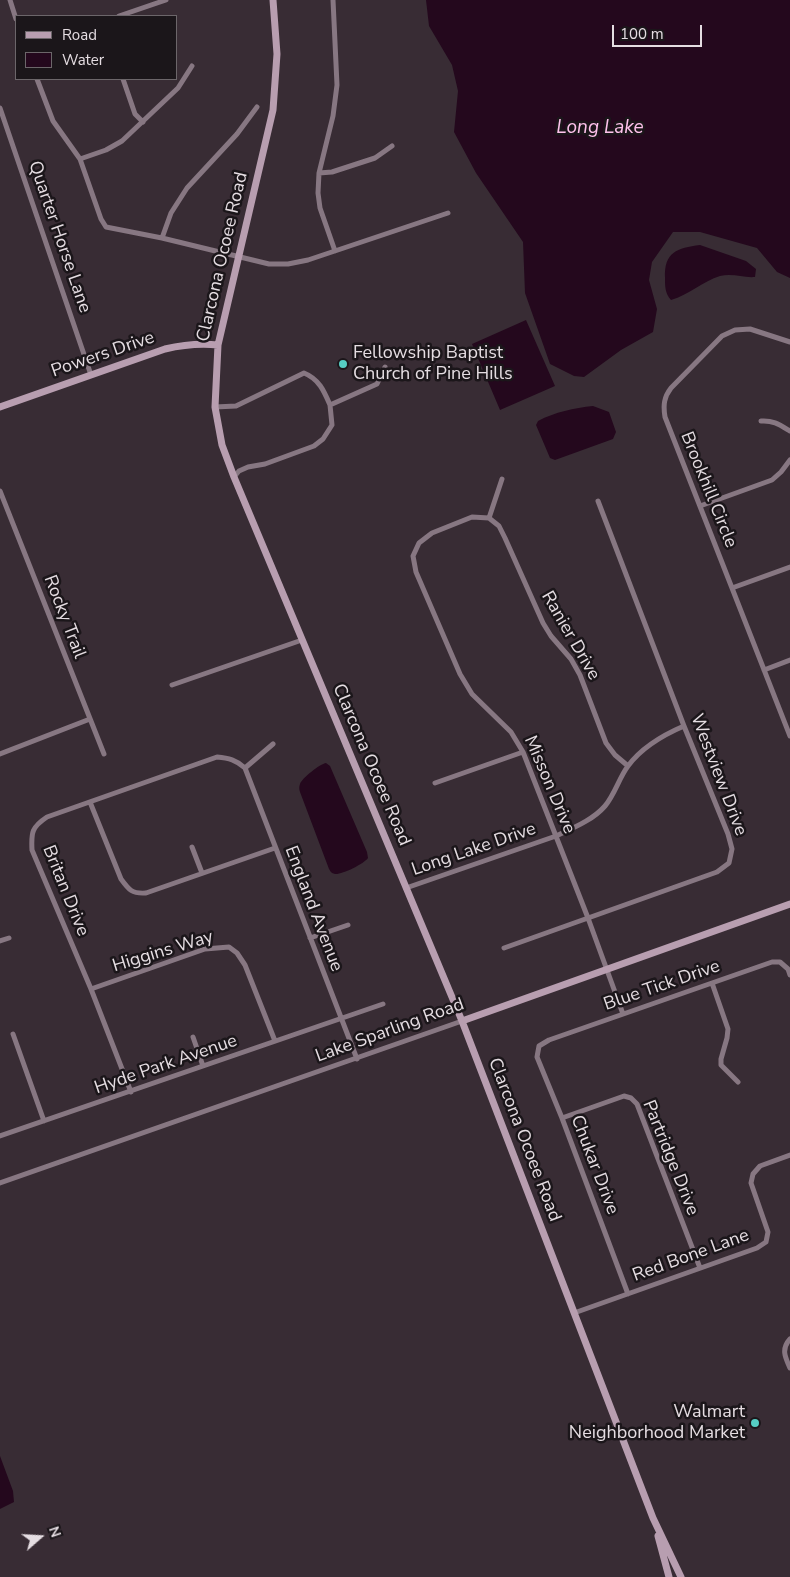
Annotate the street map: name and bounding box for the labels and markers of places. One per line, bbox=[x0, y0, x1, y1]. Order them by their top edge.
place label: Fellowship Baptist Church of Pine Hills bbox=[353, 343, 513, 386]
marker: Fellowship Baptist Church of Pine Hills bbox=[337, 358, 349, 370]
place label: Walmart Neighborhood Market bbox=[569, 1402, 745, 1445]
marker: Walmart Neighborhood Market bbox=[749, 1417, 761, 1429]

